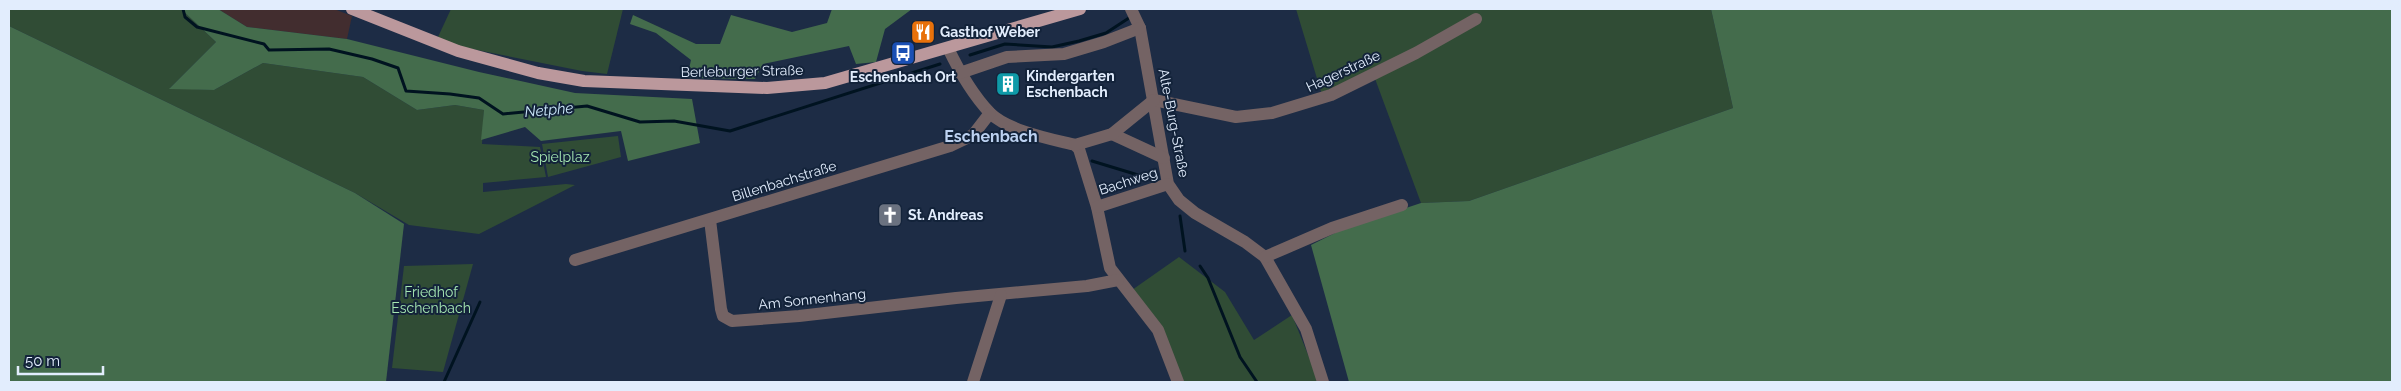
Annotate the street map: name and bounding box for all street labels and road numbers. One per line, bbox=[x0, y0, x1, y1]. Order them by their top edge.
street label: Hagerstraße bbox=[1304, 47, 1382, 95]
street label: Berleburger Straße bbox=[681, 62, 803, 80]
street label: Alte-Burg-Straße bbox=[1156, 67, 1192, 179]
street label: Billenbachstraße bbox=[730, 158, 838, 204]
street label: Bachweg bbox=[1097, 164, 1159, 198]
street label: Am Sonnenhang bbox=[757, 285, 867, 313]

